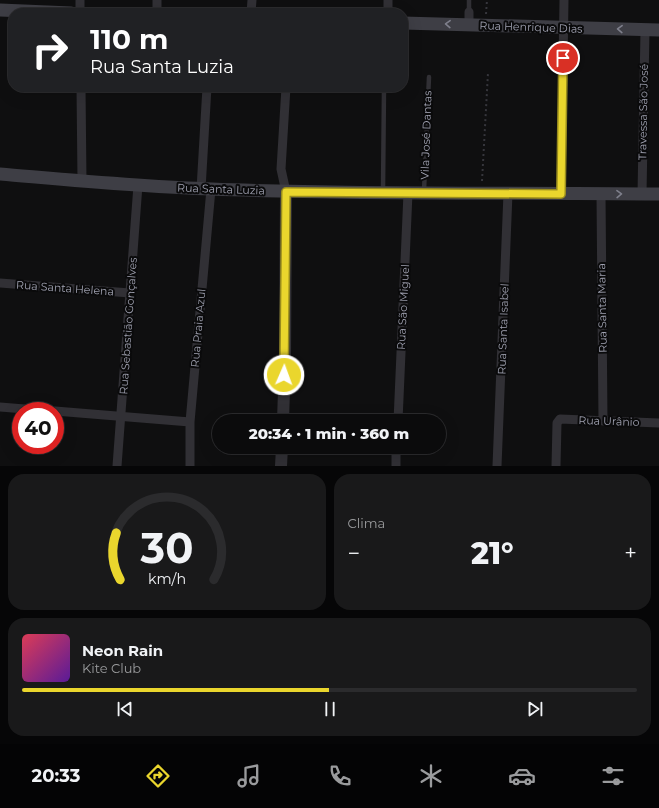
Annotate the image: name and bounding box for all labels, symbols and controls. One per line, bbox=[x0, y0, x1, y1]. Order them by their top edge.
street label: Rua Henrique Dias bbox=[479, 18, 583, 36]
one-way arrow bbox=[445, 20, 451, 28]
text: 110 m bbox=[90, 22, 168, 56]
icon: right bbox=[24, 24, 76, 76]
one-way arrow bbox=[617, 25, 623, 34]
pin bbox=[546, 41, 580, 75]
icon: arrive bbox=[552, 47, 574, 69]
text: Rua Santa Luzia bbox=[90, 56, 234, 78]
street label: Travessa São José bbox=[635, 63, 651, 160]
street label: Vila José Dantas bbox=[417, 90, 435, 180]
street label: Rua Santa Luzia bbox=[177, 180, 265, 198]
one-way arrow bbox=[616, 190, 622, 198]
street label: Rua Sebastião Gonçalves bbox=[116, 256, 140, 395]
street label: Rua Santa Maria bbox=[594, 263, 610, 353]
street label: Rua São Miguel bbox=[394, 264, 412, 350]
street label: Rua Santa Helena bbox=[16, 278, 114, 298]
street label: Rua Santa Isabel bbox=[494, 283, 512, 375]
street label: Rua Praia Azul bbox=[188, 288, 208, 368]
position arrow bbox=[263, 354, 305, 396]
speed limit sign: 40 bbox=[12, 402, 64, 454]
street label: Rua Urânio bbox=[578, 413, 640, 429]
text: 20:34 · 1 min · 360 m bbox=[249, 424, 409, 443]
text: Clima bbox=[348, 515, 385, 531]
text: 30 bbox=[139, 523, 193, 573]
text: 21° bbox=[471, 535, 514, 572]
text: − bbox=[348, 540, 360, 567]
text: + bbox=[624, 540, 637, 567]
text: km/h bbox=[148, 570, 186, 588]
text: Neon Rain bbox=[82, 641, 163, 660]
text: Kite Club bbox=[82, 660, 141, 676]
icon: previous bbox=[114, 698, 136, 720]
icon: pause bbox=[319, 698, 341, 720]
icon: next bbox=[524, 698, 546, 720]
icon: directions bbox=[144, 762, 172, 790]
icon: music bbox=[235, 762, 263, 790]
icon: phone bbox=[326, 762, 354, 790]
icon: climate bbox=[417, 762, 445, 790]
icon: car bbox=[508, 762, 536, 790]
icon: filters bbox=[599, 762, 627, 790]
text: 20:33 bbox=[32, 765, 80, 787]

